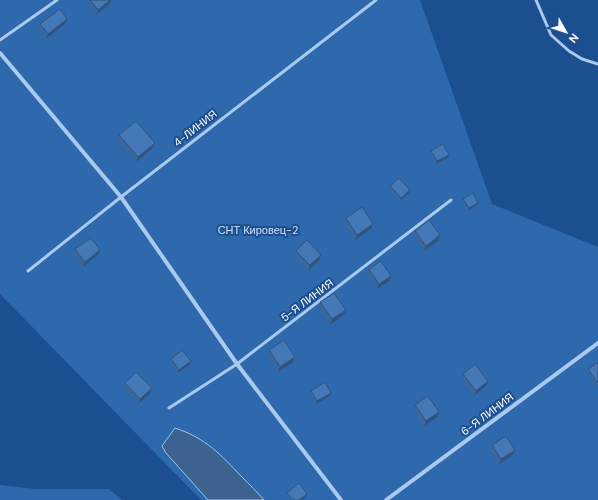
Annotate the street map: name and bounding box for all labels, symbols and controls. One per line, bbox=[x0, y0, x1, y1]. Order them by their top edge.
north arrow bbox=[546, 12, 586, 52]
text: N bbox=[566, 31, 582, 46]
street label: 4-ЛИНИЯ bbox=[170, 107, 220, 149]
park label: СНТ Кировец-2 bbox=[218, 223, 298, 237]
street label: 5-Я ЛИНИЯ bbox=[278, 276, 336, 324]
street label: 6-Я ЛИНИЯ bbox=[458, 390, 516, 438]

